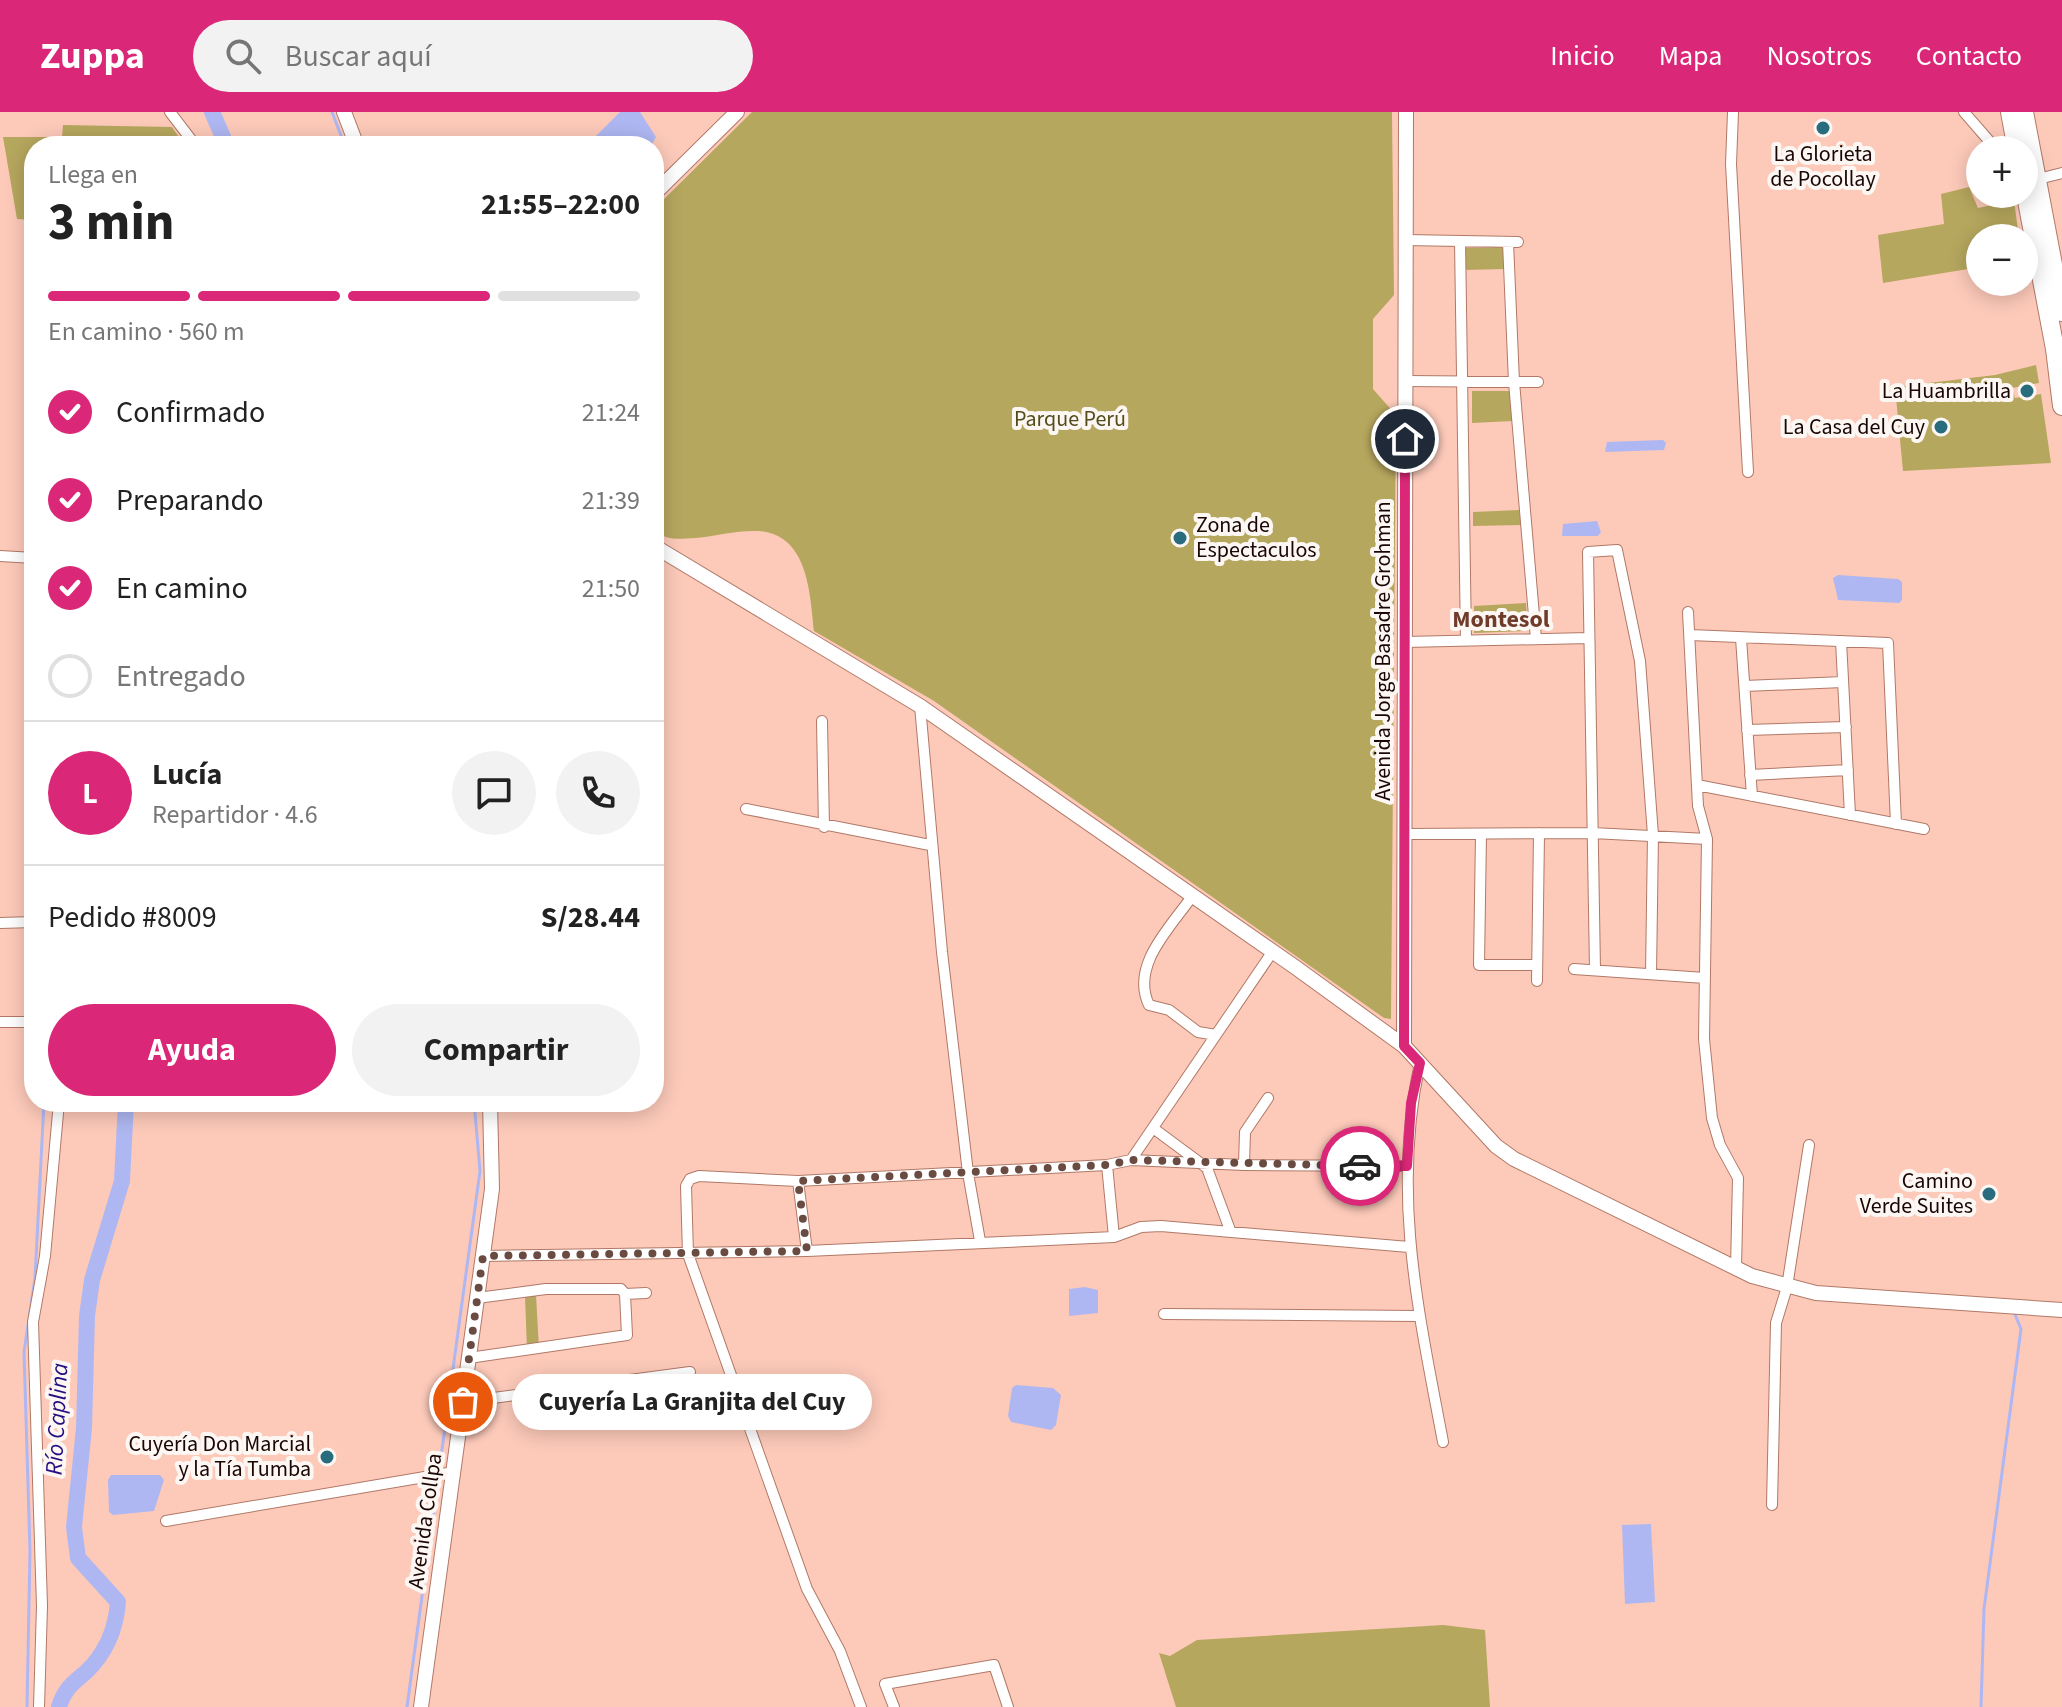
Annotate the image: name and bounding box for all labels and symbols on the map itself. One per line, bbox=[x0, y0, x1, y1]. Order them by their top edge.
marker: La Glorieta de Pocollay bbox=[1814, 119, 1832, 137]
place label: La Glorieta de Pocollay bbox=[1770, 138, 1876, 195]
place label: La Huambrilla bbox=[1882, 375, 2011, 407]
marker: La Huambrilla bbox=[2018, 382, 2036, 400]
park label: Parque Perú bbox=[1014, 403, 1126, 435]
pin bbox=[1371, 405, 1439, 473]
place label: La Casa del Cuy bbox=[1783, 411, 1926, 443]
marker: La Casa del Cuy bbox=[1932, 418, 1950, 436]
street label: Avenida Jorge Basadre Grohman bbox=[1367, 501, 1399, 801]
place label: Zona de Espectaculos bbox=[1196, 509, 1317, 566]
marker: Zona de Espectaculos bbox=[1171, 529, 1189, 547]
district label: Montesol bbox=[1452, 602, 1550, 637]
courier bbox=[1320, 1126, 1400, 1206]
place label: Camino Verde Suites bbox=[1860, 1165, 1973, 1222]
marker: Camino Verde Suites bbox=[1980, 1185, 1998, 1203]
water label: Río Caplina bbox=[37, 1362, 77, 1476]
pin bbox=[429, 1368, 497, 1436]
callout: Cuyería La Granjita del Cuy bbox=[511, 1374, 871, 1430]
place label: Cuyería Don Marcial y la Tía Tumba bbox=[129, 1428, 311, 1485]
marker: Cuyería Don Marcial y la Tía Tumba bbox=[318, 1448, 336, 1466]
street label: Avenida Collpa bbox=[400, 1451, 450, 1591]

